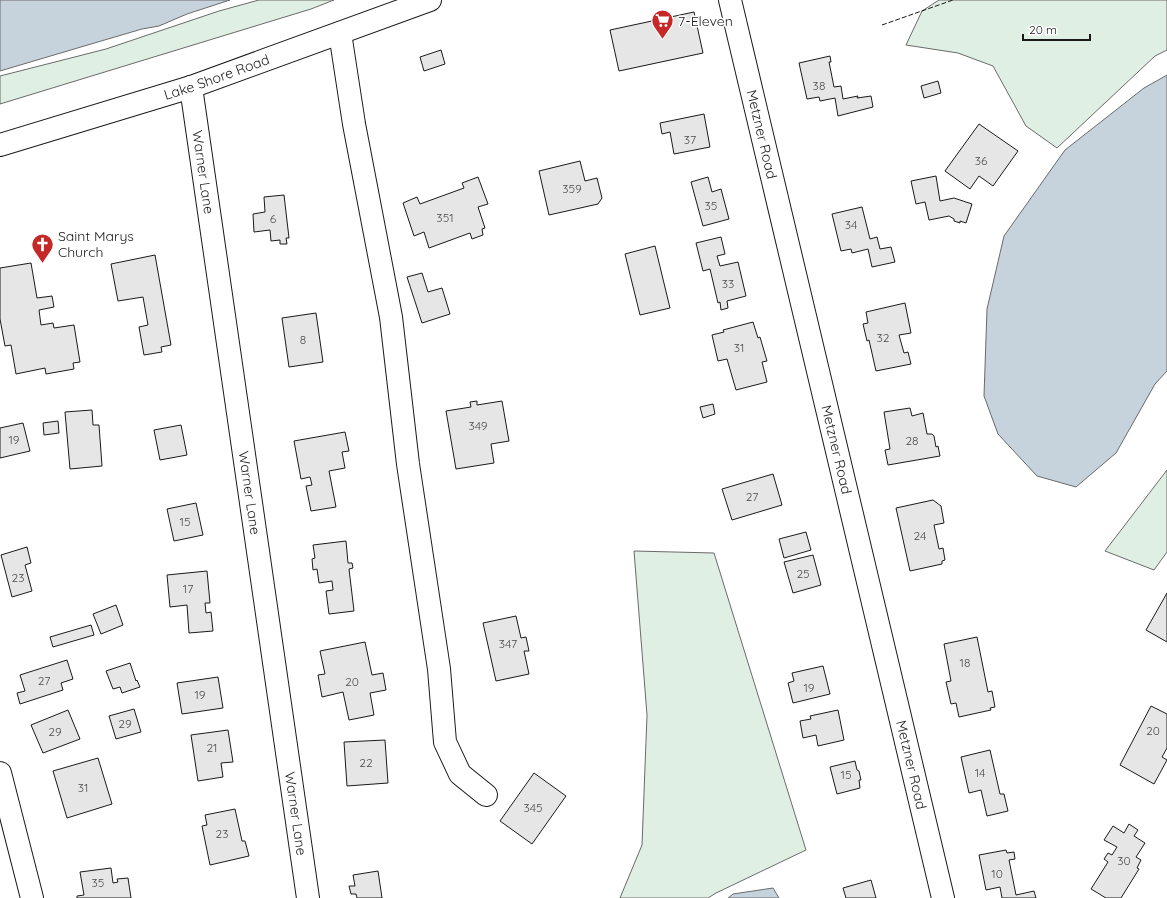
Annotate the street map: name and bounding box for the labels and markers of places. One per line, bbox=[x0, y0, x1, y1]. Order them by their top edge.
supermarket icon: 7-Eleven bbox=[649, 8, 675, 41]
place label: 7-Eleven bbox=[678, 12, 733, 30]
place label: Saint Marys Church bbox=[58, 227, 134, 261]
church icon: Saint Marys Church bbox=[29, 231, 55, 264]

